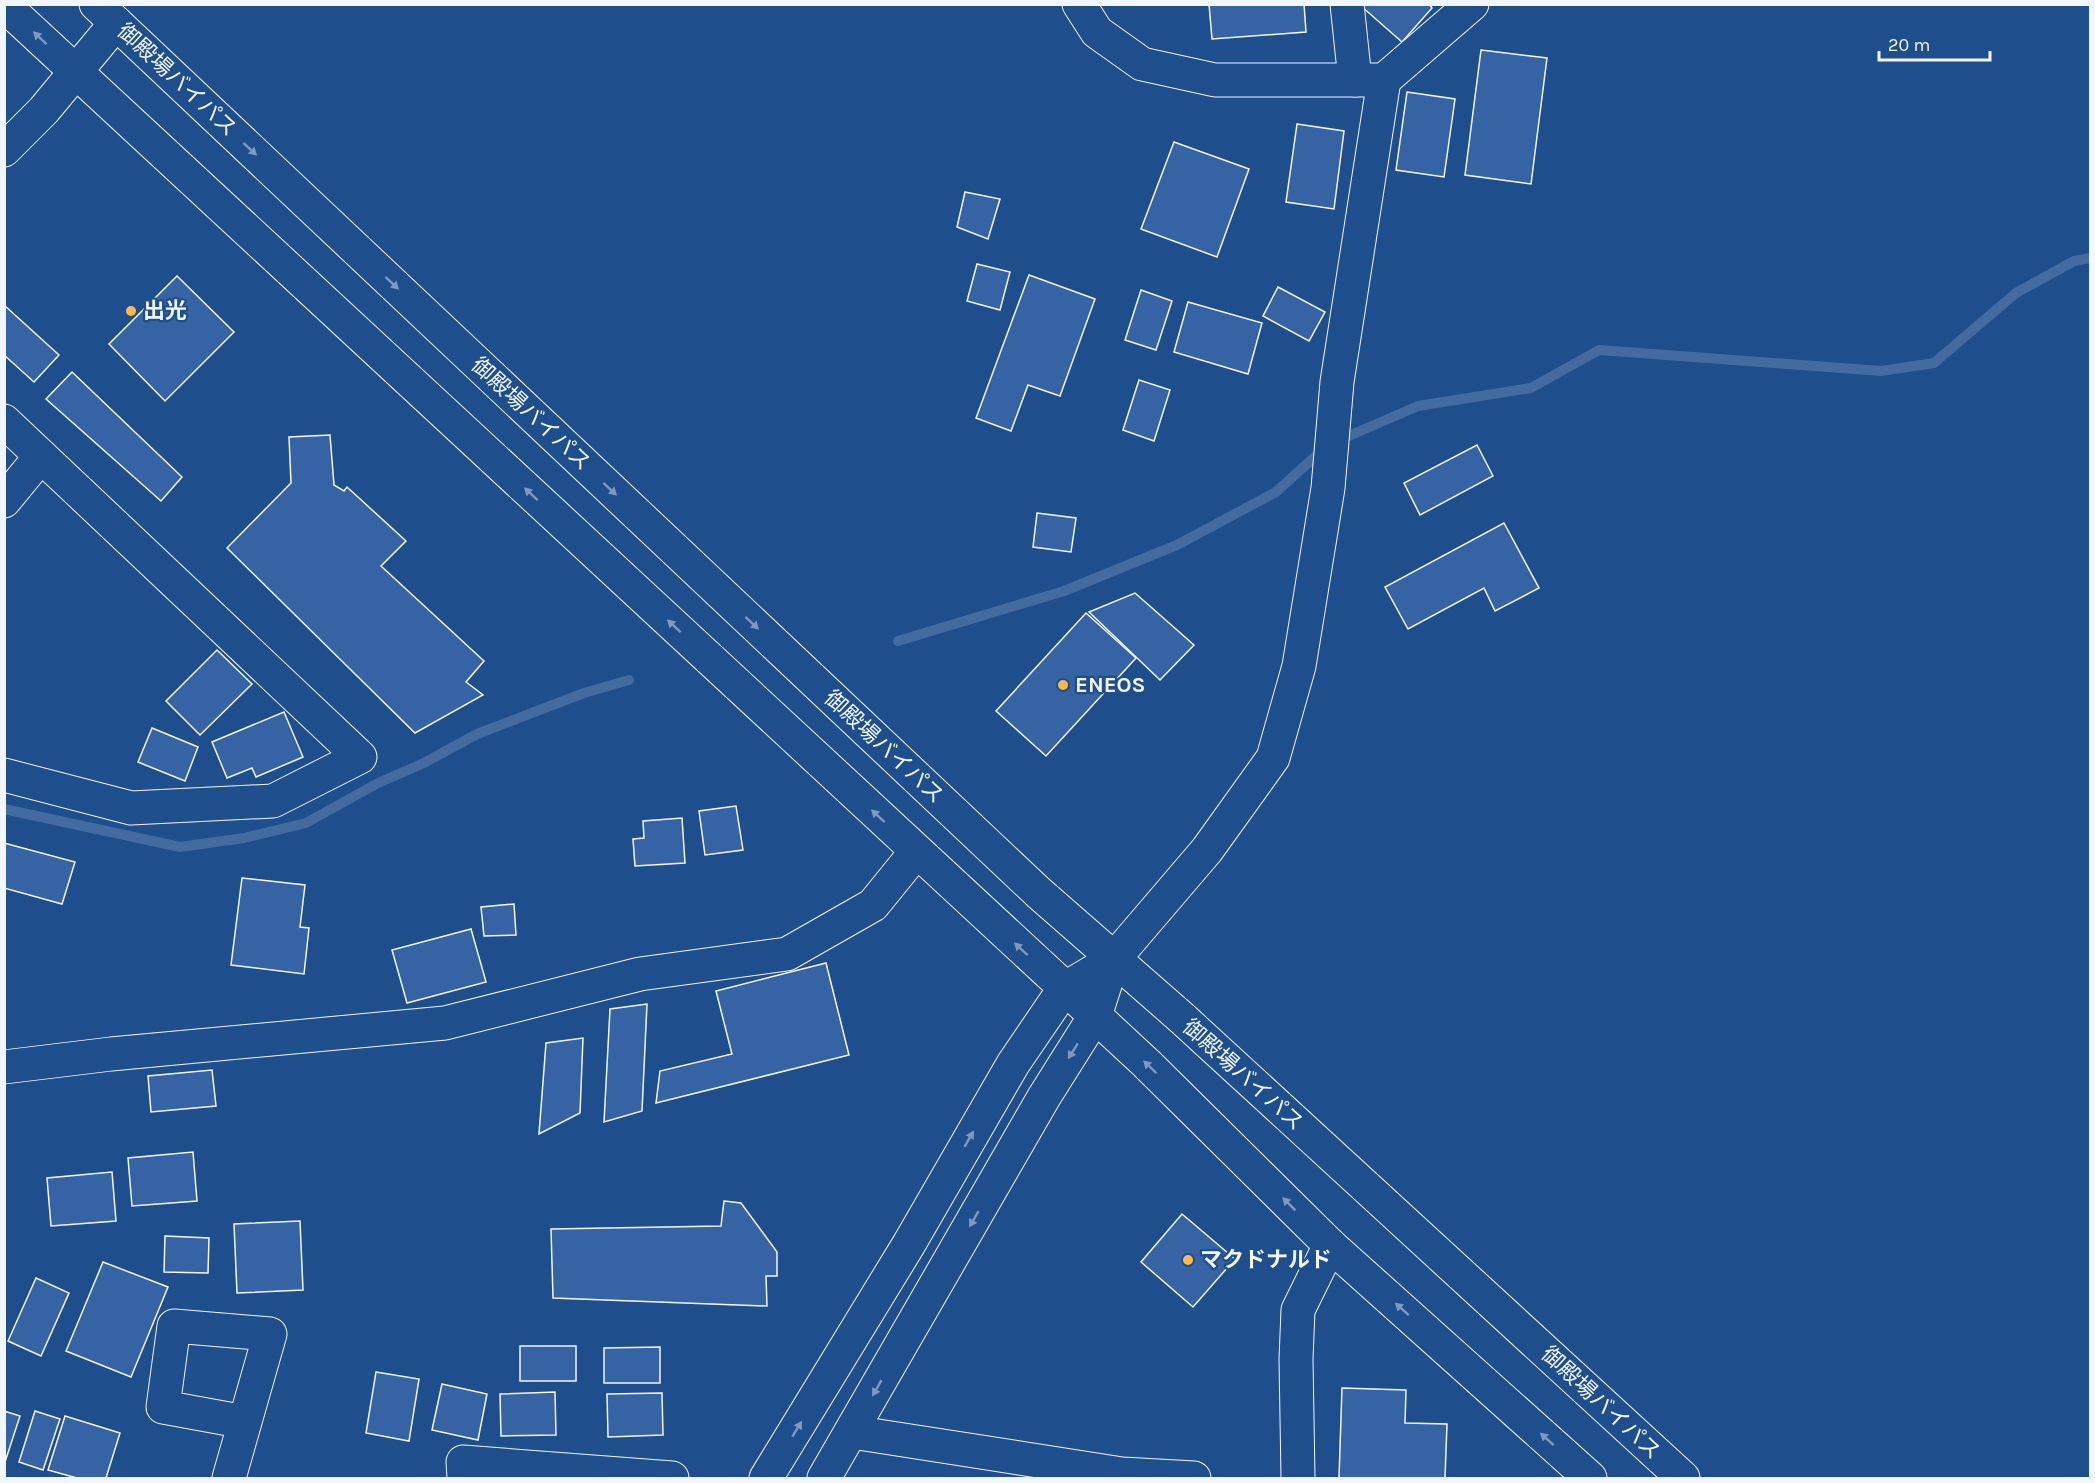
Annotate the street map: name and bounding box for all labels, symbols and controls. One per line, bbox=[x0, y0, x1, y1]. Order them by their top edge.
street label: 御殿場バイパス bbox=[112, 18, 242, 142]
scale bar bbox=[1879, 24, 1990, 62]
one-way arrow bbox=[33, 31, 48, 45]
text: 20 m bbox=[1888, 34, 1930, 56]
one-way arrow bbox=[243, 142, 257, 156]
one-way arrow bbox=[385, 276, 400, 290]
place label: 出光 bbox=[143, 298, 187, 324]
marker: 出光 bbox=[124, 304, 138, 318]
street label: 御殿場バイパス bbox=[466, 352, 596, 476]
one-way arrow bbox=[603, 482, 618, 496]
one-way arrow bbox=[524, 488, 539, 501]
one-way arrow bbox=[745, 616, 760, 630]
one-way arrow bbox=[667, 620, 681, 634]
place label: ENEOS bbox=[1075, 672, 1146, 698]
marker: ENEOS bbox=[1056, 678, 1070, 692]
street label: 御殿場バイパス bbox=[819, 685, 949, 809]
one-way arrow bbox=[871, 810, 886, 823]
one-way arrow bbox=[1014, 943, 1029, 956]
street label: 御殿場バイパス bbox=[1177, 1014, 1309, 1136]
one-way arrow bbox=[1067, 1043, 1078, 1059]
one-way arrow bbox=[1142, 1060, 1157, 1074]
one-way arrow bbox=[964, 1131, 975, 1147]
one-way arrow bbox=[1281, 1197, 1296, 1211]
one-way arrow bbox=[969, 1211, 979, 1228]
place label: マクドナルド bbox=[1200, 1247, 1332, 1273]
marker: マクドナルド bbox=[1181, 1253, 1195, 1267]
one-way arrow bbox=[1394, 1302, 1409, 1316]
street label: 御殿場バイパス bbox=[1536, 1341, 1666, 1465]
one-way arrow bbox=[872, 1380, 882, 1397]
one-way arrow bbox=[791, 1421, 802, 1437]
one-way arrow bbox=[1540, 1433, 1555, 1446]

